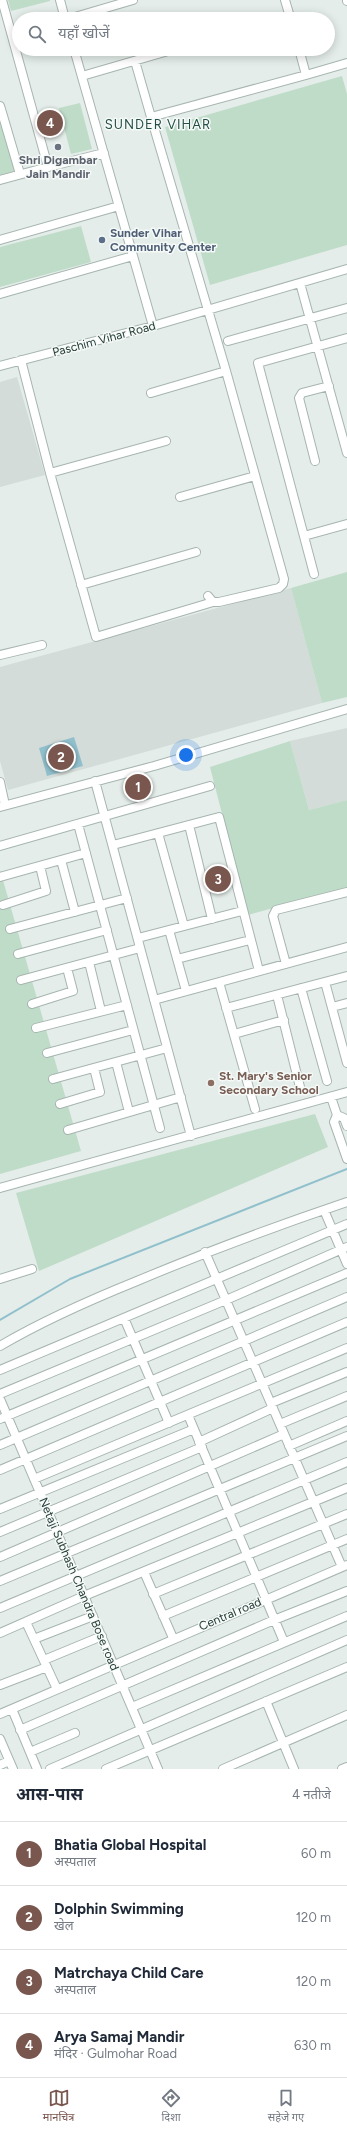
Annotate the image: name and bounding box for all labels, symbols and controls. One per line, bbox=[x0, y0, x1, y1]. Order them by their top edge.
search box bbox=[12, 12, 335, 56]
icon: search bbox=[26, 23, 48, 45]
text: यहाँ खोजें bbox=[58, 24, 110, 42]
pin: 4 bbox=[37, 108, 63, 138]
district label: SUNDER VIHAR bbox=[105, 117, 211, 132]
marker: Shri Digambar Jain Mandir bbox=[53, 142, 63, 152]
place label: Shri Digambar Jain Mandir bbox=[19, 153, 98, 181]
place label: Sunder Vihar Community Center bbox=[110, 226, 216, 254]
marker: Sunder Vihar Community Center bbox=[97, 235, 107, 245]
street label: Paschim Vihar Road bbox=[51, 318, 157, 360]
pin: 2 bbox=[48, 742, 74, 772]
your location bbox=[176, 745, 196, 765]
pin: 1 bbox=[125, 772, 151, 802]
pin: 3 bbox=[205, 864, 231, 894]
place label: St. Mary's Senior Secondary School bbox=[219, 1069, 319, 1097]
marker: St. Mary's Senior Secondary School bbox=[206, 1078, 216, 1088]
street label: Netaji Subhash Chandra Bose road bbox=[36, 1495, 122, 1673]
street label: Central road bbox=[197, 1595, 263, 1633]
text: आस-पास bbox=[16, 1784, 83, 1804]
text: 4 नतीजे bbox=[292, 1787, 331, 1802]
text: Bhatia Global Hospital bbox=[54, 1836, 206, 1854]
text: 1 bbox=[26, 1846, 32, 1861]
text: 60 m bbox=[301, 1846, 331, 1861]
text: अस्पताल bbox=[54, 1854, 96, 1869]
text: Dolphin Swimming bbox=[54, 1900, 184, 1918]
text: 2 bbox=[25, 1910, 33, 1925]
text: 120 m bbox=[296, 1910, 331, 1925]
text: खेल bbox=[54, 1918, 73, 1933]
text: Matrchaya Child Care bbox=[54, 1964, 203, 1982]
text: 3 bbox=[25, 1974, 33, 1989]
text: 120 m bbox=[296, 1974, 331, 1989]
text: अस्पताल bbox=[54, 1982, 96, 1997]
text: Arya Samaj Mandir bbox=[54, 2028, 184, 2046]
text: 4 bbox=[25, 2038, 33, 2053]
text: 630 m bbox=[294, 2038, 331, 2053]
text: मंदिर · Gulmohar Road bbox=[54, 2046, 177, 2061]
tab: मानचित्र bbox=[43, 2087, 74, 2125]
tab: दिशा bbox=[160, 2087, 182, 2125]
tab: सहेजे गए bbox=[268, 2087, 304, 2125]

